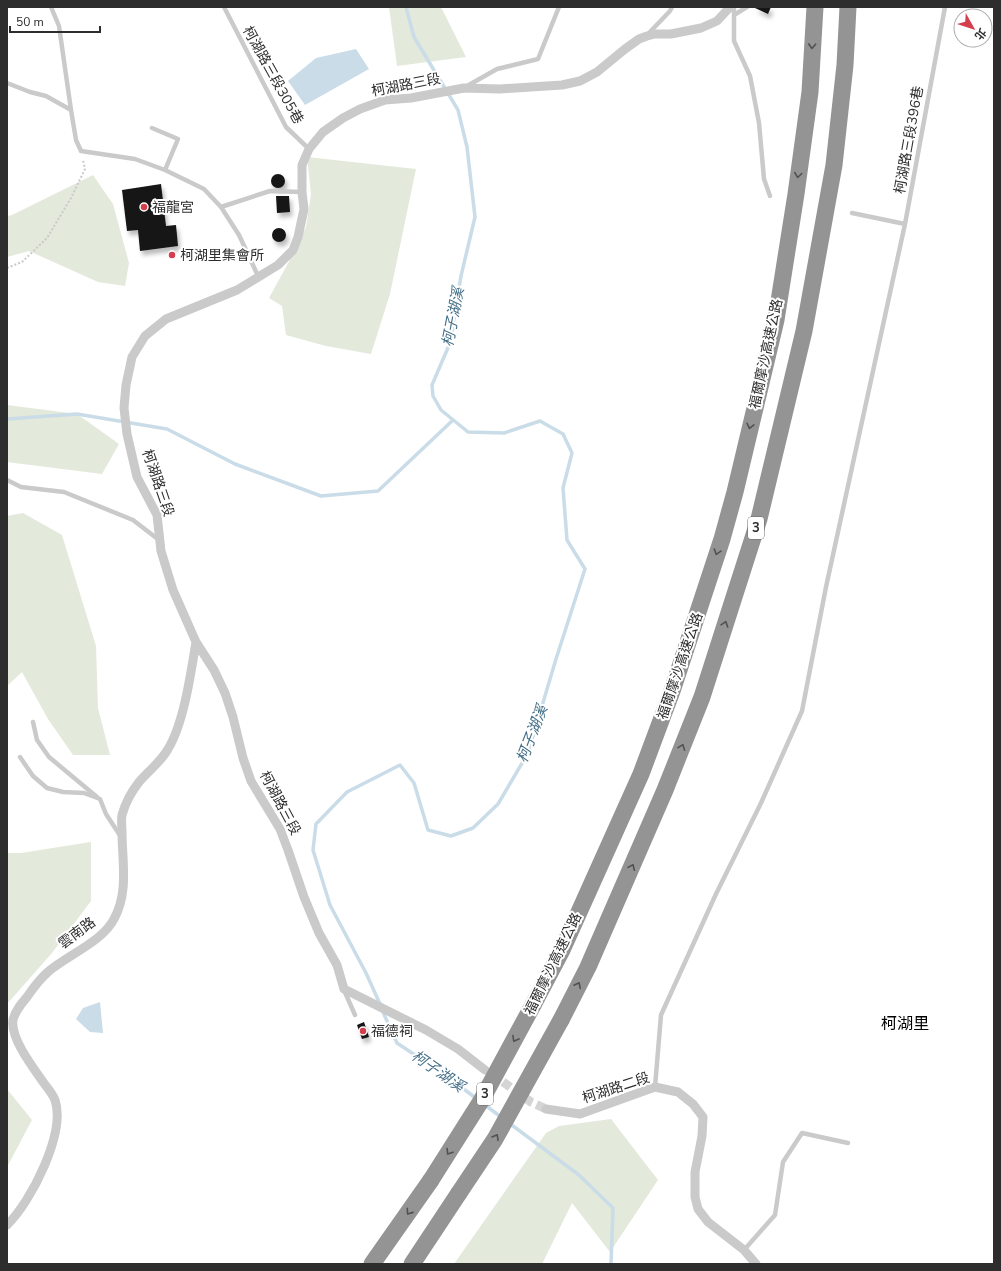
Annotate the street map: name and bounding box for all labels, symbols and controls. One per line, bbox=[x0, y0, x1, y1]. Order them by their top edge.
scale bar bbox=[10, 8, 100, 34]
north arrow bbox=[953, 8, 993, 48]
text: 50 m bbox=[16, 14, 44, 30]
street label: 柯湖路三段305巷 bbox=[238, 23, 308, 127]
text: 北 bbox=[971, 25, 990, 43]
one-way arrow bbox=[808, 43, 817, 49]
street label: 柯湖路三段 bbox=[370, 69, 442, 101]
street label: 柯湖路三段396巷 bbox=[890, 85, 928, 195]
one-way arrow bbox=[794, 172, 803, 178]
place label: 福龍宮 bbox=[152, 198, 194, 217]
marker: 福龍宮 bbox=[139, 202, 149, 212]
place label: 柯湖里集會所 bbox=[180, 246, 264, 265]
marker: 柯湖里集會所 bbox=[167, 250, 177, 260]
water label: 柯子湖溪 bbox=[437, 284, 469, 348]
street label: 福爾摩沙高速公路 bbox=[745, 297, 787, 411]
one-way arrow bbox=[747, 423, 755, 430]
street label: 柯湖路三段 bbox=[138, 447, 178, 519]
road number: 3 bbox=[748, 517, 764, 539]
one-way arrow bbox=[714, 548, 722, 555]
street label: 福爾摩沙高速公路 bbox=[653, 610, 707, 722]
one-way arrow bbox=[720, 621, 729, 628]
water label: 柯子湖溪 bbox=[512, 701, 553, 766]
one-way arrow bbox=[678, 743, 686, 750]
street label: 柯湖路三段 bbox=[255, 768, 305, 838]
one-way arrow bbox=[627, 863, 635, 871]
street label: 福爾摩沙高速公路 bbox=[520, 910, 586, 1018]
street label: 雲南路 bbox=[55, 913, 99, 953]
one-way arrow bbox=[574, 982, 581, 989]
district label: 柯湖里 bbox=[881, 1013, 929, 1035]
place label: 福德祠 bbox=[371, 1022, 413, 1041]
marker: 福德祠 bbox=[358, 1026, 368, 1036]
one-way arrow bbox=[512, 1035, 519, 1043]
water label: 柯子湖溪 bbox=[408, 1046, 470, 1098]
street label: 柯湖路二段 bbox=[580, 1068, 652, 1108]
road number: 3 bbox=[477, 1083, 493, 1105]
one-way arrow bbox=[492, 1134, 499, 1141]
one-way arrow bbox=[447, 1147, 454, 1154]
one-way arrow bbox=[407, 1207, 414, 1214]

